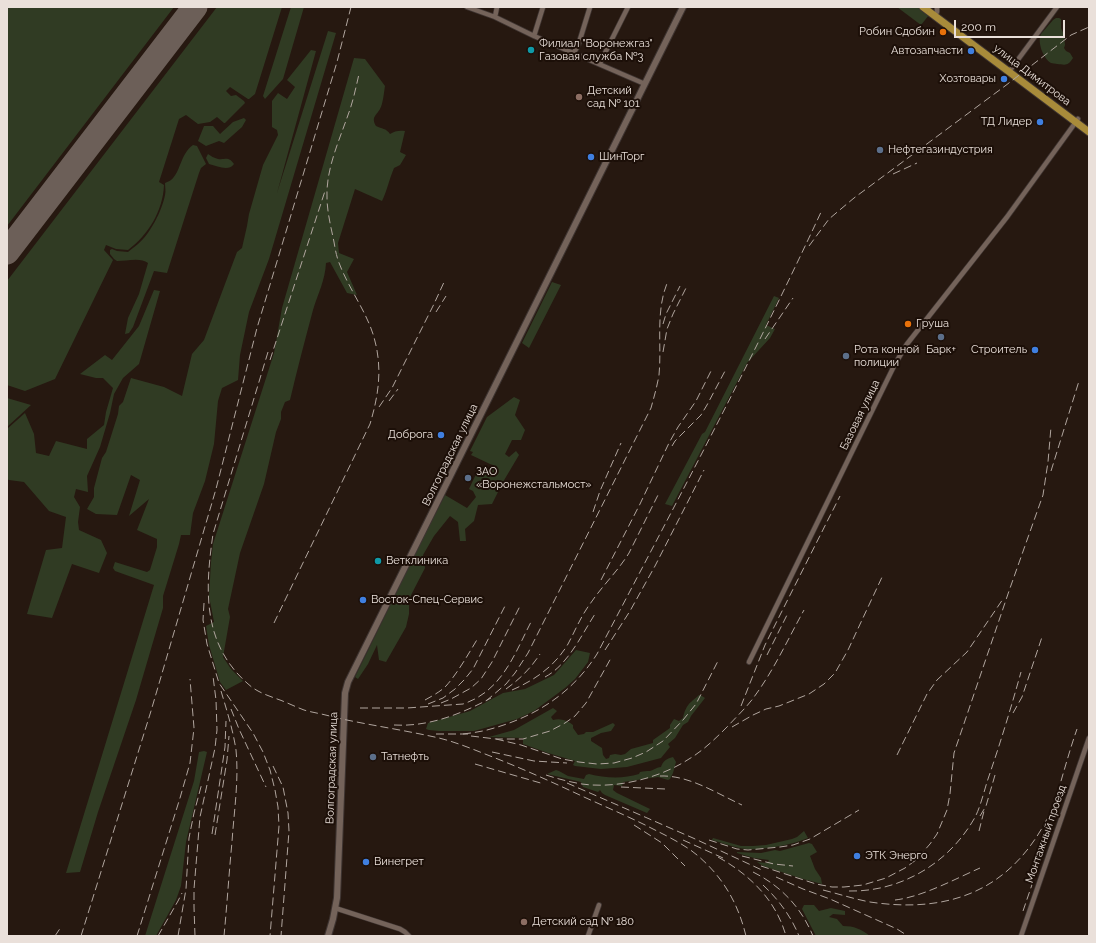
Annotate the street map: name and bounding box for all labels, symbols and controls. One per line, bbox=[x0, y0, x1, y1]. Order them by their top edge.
scale bar bbox=[956, 12, 1067, 38]
text: 200 m bbox=[961, 20, 996, 34]
place label: Робин Сдобин bbox=[859, 25, 935, 39]
marker: Робин Сдобин bbox=[938, 27, 948, 37]
place label: Филиал "Воронежгаз" Газовая служба №3 bbox=[539, 37, 652, 63]
street label: улица Димитрова bbox=[991, 42, 1073, 108]
place label: Автозапчасти bbox=[891, 44, 963, 58]
marker: Филиал "Воронежгаз" Газовая служба №3 bbox=[526, 45, 536, 55]
marker: Автозапчасти bbox=[966, 46, 976, 56]
place label: Хозтовары bbox=[940, 72, 996, 86]
marker: Хозтовары bbox=[999, 74, 1009, 84]
place label: Детский сад № 101 bbox=[587, 84, 640, 110]
marker: Детский сад № 101 bbox=[574, 92, 584, 102]
place label: ТД Лидер bbox=[981, 115, 1032, 129]
marker: ТД Лидер bbox=[1035, 117, 1045, 127]
place label: Нефтегазиндустрия bbox=[888, 143, 993, 157]
marker: Нефтегазиндустрия bbox=[875, 145, 885, 155]
place label: ШинТорг bbox=[599, 150, 644, 164]
marker: ШинТорг bbox=[586, 152, 596, 162]
place label: Груша bbox=[916, 317, 949, 331]
marker: Груша bbox=[903, 319, 913, 329]
marker: Барк+ bbox=[936, 332, 946, 342]
place label: Рота конной полиции bbox=[854, 343, 919, 369]
place label: Барк+ bbox=[926, 343, 956, 357]
place label: Строитель bbox=[971, 343, 1027, 357]
marker: Строитель bbox=[1030, 345, 1040, 355]
marker: Рота конной полиции bbox=[841, 351, 851, 361]
street label: Базовая улица bbox=[837, 378, 883, 452]
street label: Волгоградская улица bbox=[419, 402, 481, 508]
place label: Доброга bbox=[388, 428, 433, 442]
marker: Доброга bbox=[436, 430, 446, 440]
place label: ЗАО «Воронежстальмост» bbox=[476, 465, 592, 491]
marker: ЗАО «Воронежстальмост» bbox=[463, 473, 473, 483]
place label: Ветклиника bbox=[386, 554, 448, 568]
marker: Ветклиника bbox=[373, 556, 383, 566]
place label: Восток-Спец-Сервис bbox=[371, 593, 483, 607]
marker: Восток-Спец-Сервис bbox=[358, 595, 368, 605]
street label: Волгоградская улица bbox=[323, 712, 341, 824]
place label: Татнефть bbox=[381, 750, 429, 764]
marker: Татнефть bbox=[368, 752, 378, 762]
street label: Монтажный проезд bbox=[1023, 783, 1069, 885]
place label: ЭТК Энерго bbox=[865, 849, 928, 863]
marker: ЭТК Энерго bbox=[852, 851, 862, 861]
place label: Винегрет bbox=[374, 855, 424, 869]
marker: Винегрет bbox=[361, 857, 371, 867]
place label: Детский сад № 180 bbox=[532, 915, 634, 929]
marker: Детский сад № 180 bbox=[519, 917, 529, 927]

